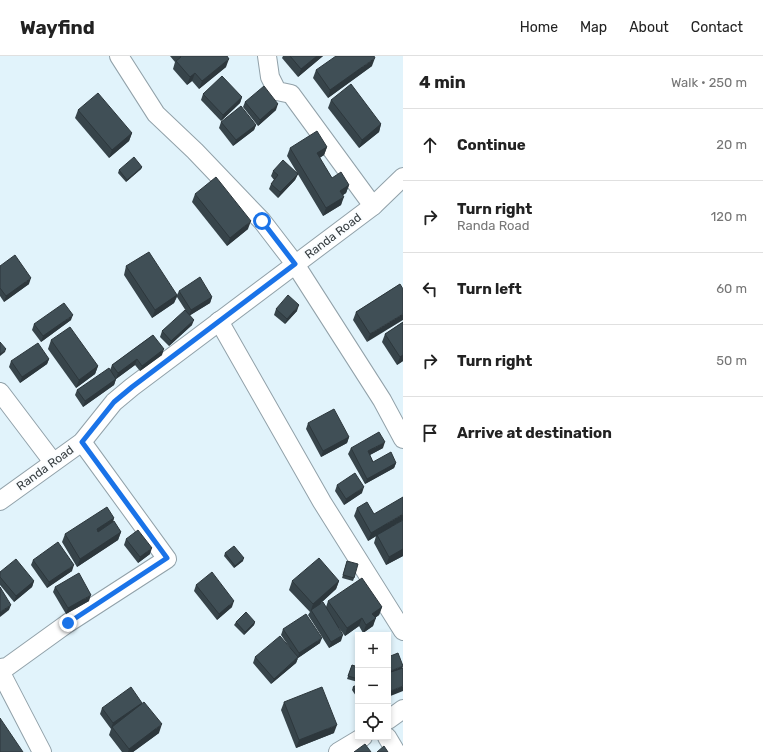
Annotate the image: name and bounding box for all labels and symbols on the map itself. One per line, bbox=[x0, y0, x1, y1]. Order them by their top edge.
street label: Randa Road bbox=[302, 210, 364, 262]
route start bbox=[253, 212, 271, 230]
street label: Randa Road bbox=[14, 443, 76, 493]
route end bbox=[59, 614, 77, 632]

